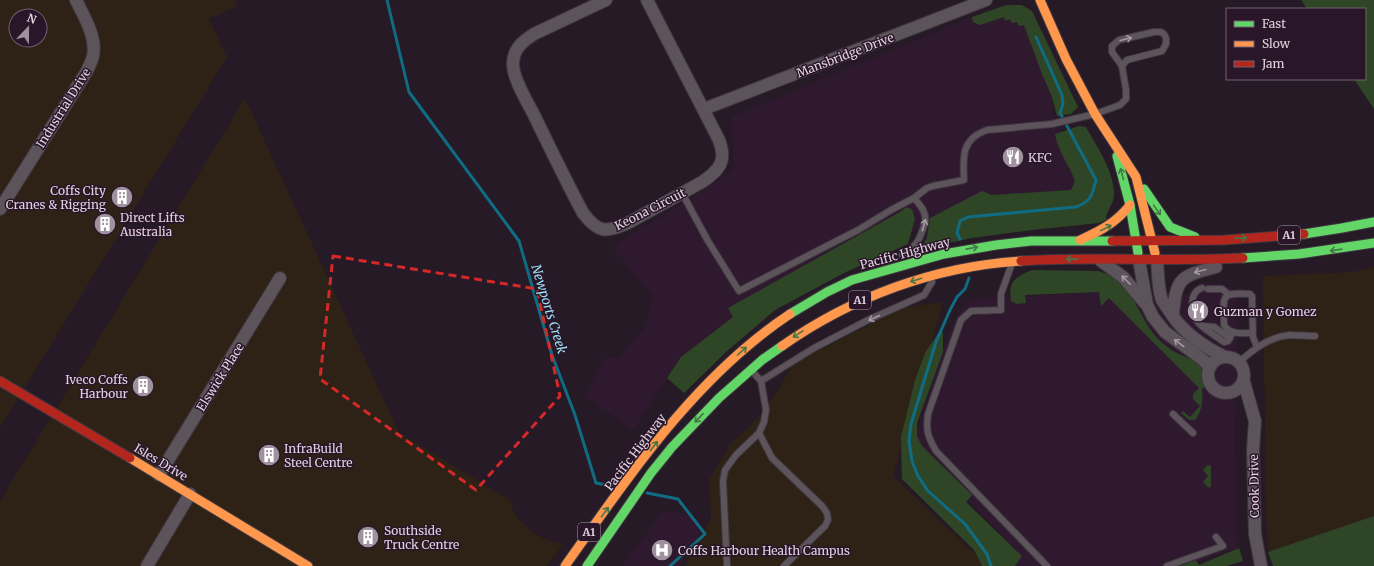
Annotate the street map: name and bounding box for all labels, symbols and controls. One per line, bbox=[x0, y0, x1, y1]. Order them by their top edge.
north arrow bbox=[8, 8, 48, 48]
legend bbox=[1226, 8, 1366, 80]
text: N bbox=[25, 11, 39, 27]
text: Fast bbox=[1262, 16, 1286, 31]
street label: Mansbridge Drive bbox=[794, 30, 896, 80]
one-way arrow bbox=[1119, 34, 1132, 42]
text: Slow bbox=[1262, 36, 1291, 51]
text: Jam bbox=[1261, 56, 1285, 71]
street label: Industrial Drive bbox=[32, 65, 94, 151]
restaurant icon: KFC bbox=[1000, 144, 1026, 170]
place label: KFC bbox=[1028, 150, 1052, 165]
one-way arrow bbox=[1117, 168, 1125, 181]
place label: Coffs City Cranes & Rigging bbox=[6, 183, 107, 212]
building icon: Coffs City Cranes & Rigging bbox=[109, 184, 135, 210]
street label: Keona Circuit bbox=[612, 185, 688, 233]
one-way arrow bbox=[1153, 204, 1161, 215]
place label: Direct Lifts Australia bbox=[119, 210, 185, 239]
building icon: Direct Lifts Australia bbox=[92, 211, 118, 237]
one-way arrow bbox=[920, 219, 928, 232]
one-way arrow bbox=[1100, 224, 1112, 231]
road number: A1 bbox=[1278, 226, 1300, 244]
street label: Pacific Highway bbox=[858, 234, 952, 272]
one-way arrow bbox=[1234, 235, 1247, 242]
one-way arrow bbox=[965, 244, 978, 252]
one-way arrow bbox=[1330, 246, 1343, 254]
one-way arrow bbox=[1066, 255, 1079, 263]
water label: Newports Creek bbox=[527, 262, 571, 356]
one-way arrow bbox=[1194, 268, 1207, 275]
one-way arrow bbox=[1121, 275, 1131, 285]
one-way arrow bbox=[909, 277, 922, 284]
road number: A1 bbox=[849, 291, 871, 309]
restaurant icon: Guzman y Gomez bbox=[1185, 298, 1211, 324]
place label: Guzman y Gomez bbox=[1214, 304, 1317, 319]
one-way arrow bbox=[868, 315, 880, 322]
one-way arrow bbox=[792, 331, 804, 339]
one-way arrow bbox=[1173, 339, 1184, 347]
street label: Elswick Place bbox=[193, 340, 247, 414]
one-way arrow bbox=[737, 347, 747, 356]
place label: Iveco Coffs Harbour bbox=[65, 372, 129, 401]
building icon: Iveco Coffs Harbour bbox=[130, 373, 156, 399]
street label: Pacific Highway bbox=[601, 410, 669, 494]
one-way arrow bbox=[694, 413, 704, 423]
street label: Isles Drive bbox=[131, 440, 191, 484]
place label: InfraBuild Steel Centre bbox=[284, 441, 353, 470]
one-way arrow bbox=[649, 441, 658, 452]
building icon: InfraBuild Steel Centre bbox=[256, 442, 282, 468]
street label: Cook Drive bbox=[1246, 454, 1262, 518]
one-way arrow bbox=[600, 506, 609, 517]
place label: Southside Truck Centre bbox=[384, 523, 459, 552]
road number: A1 bbox=[578, 523, 600, 541]
building icon: Southside Truck Centre bbox=[355, 524, 381, 550]
hospital icon: Coffs Harbour Health Campus bbox=[649, 537, 675, 563]
place label: Coffs Harbour Health Campus bbox=[678, 543, 850, 558]

